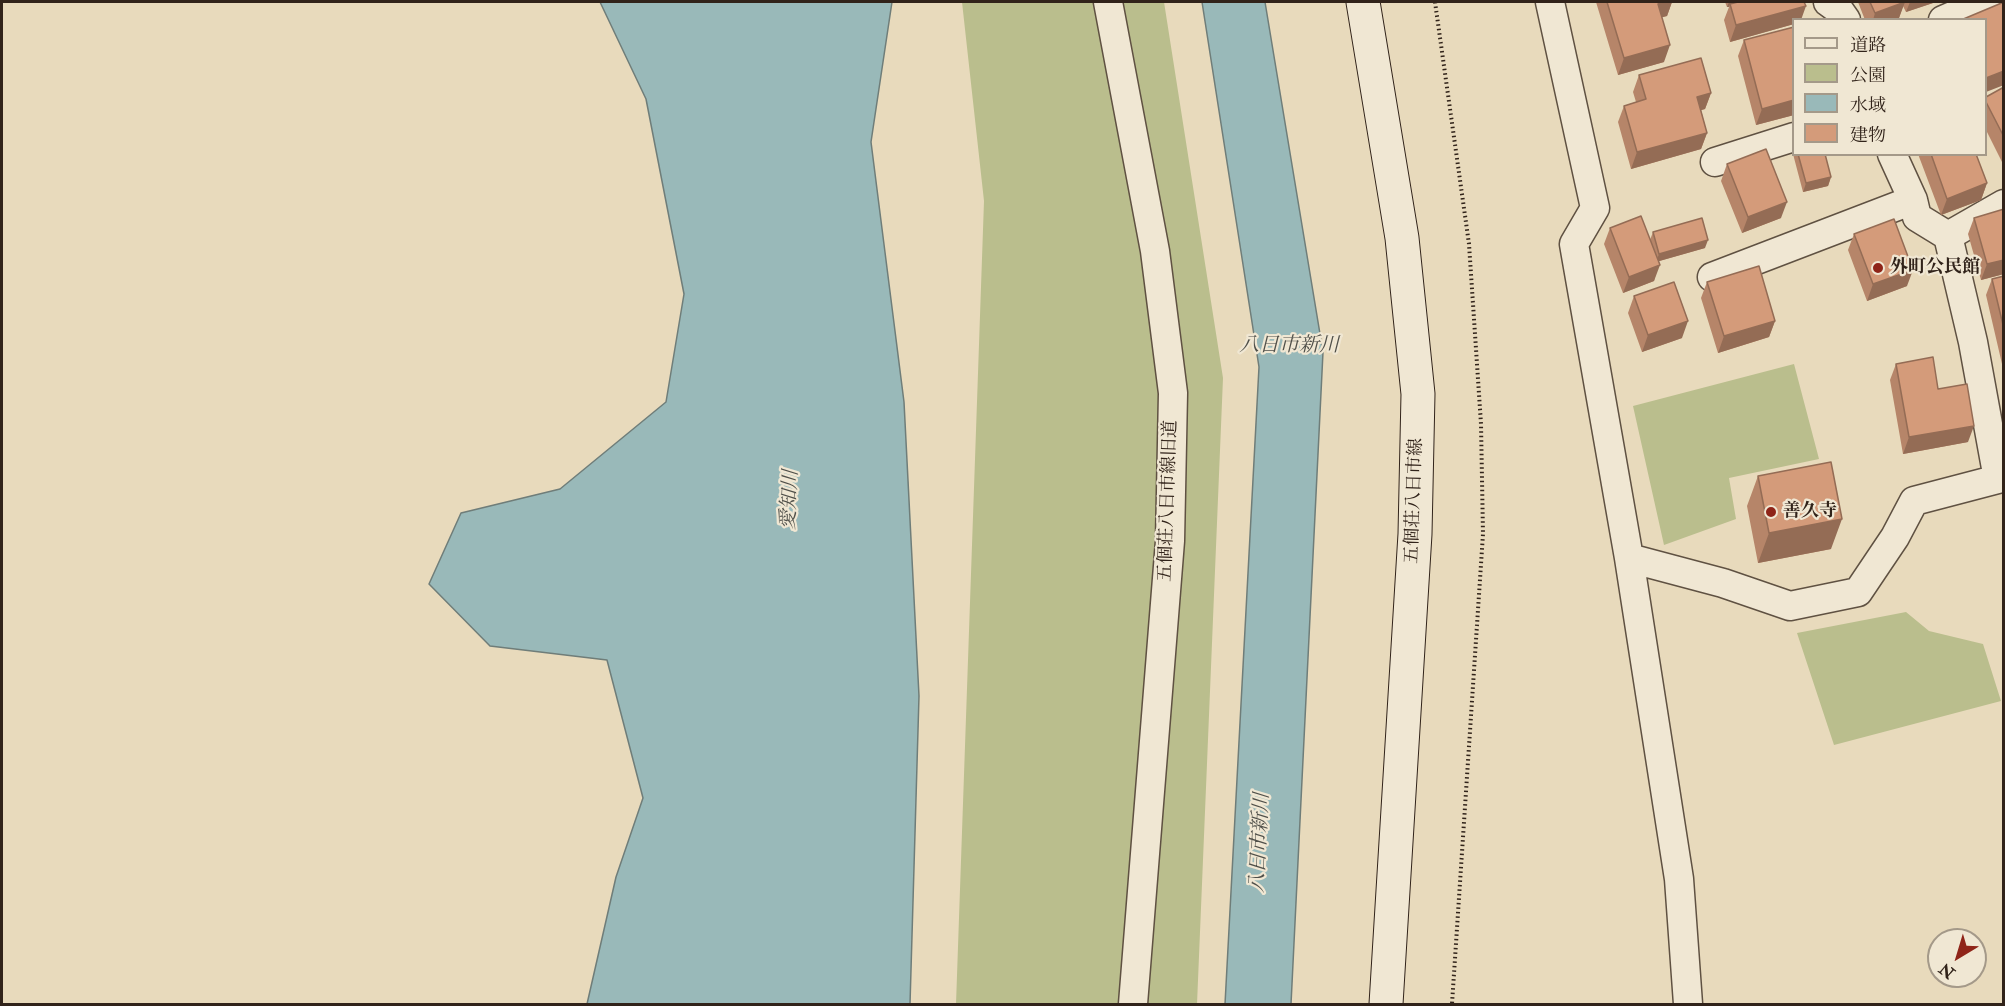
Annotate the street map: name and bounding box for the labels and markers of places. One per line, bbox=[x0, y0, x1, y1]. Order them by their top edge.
place label: 外町公民館 bbox=[1890, 257, 1980, 279]
marker: 外町公民館 bbox=[1871, 261, 1885, 275]
place label: 善久寺 bbox=[1783, 501, 1837, 523]
marker: 善久寺 bbox=[1764, 505, 1778, 519]

